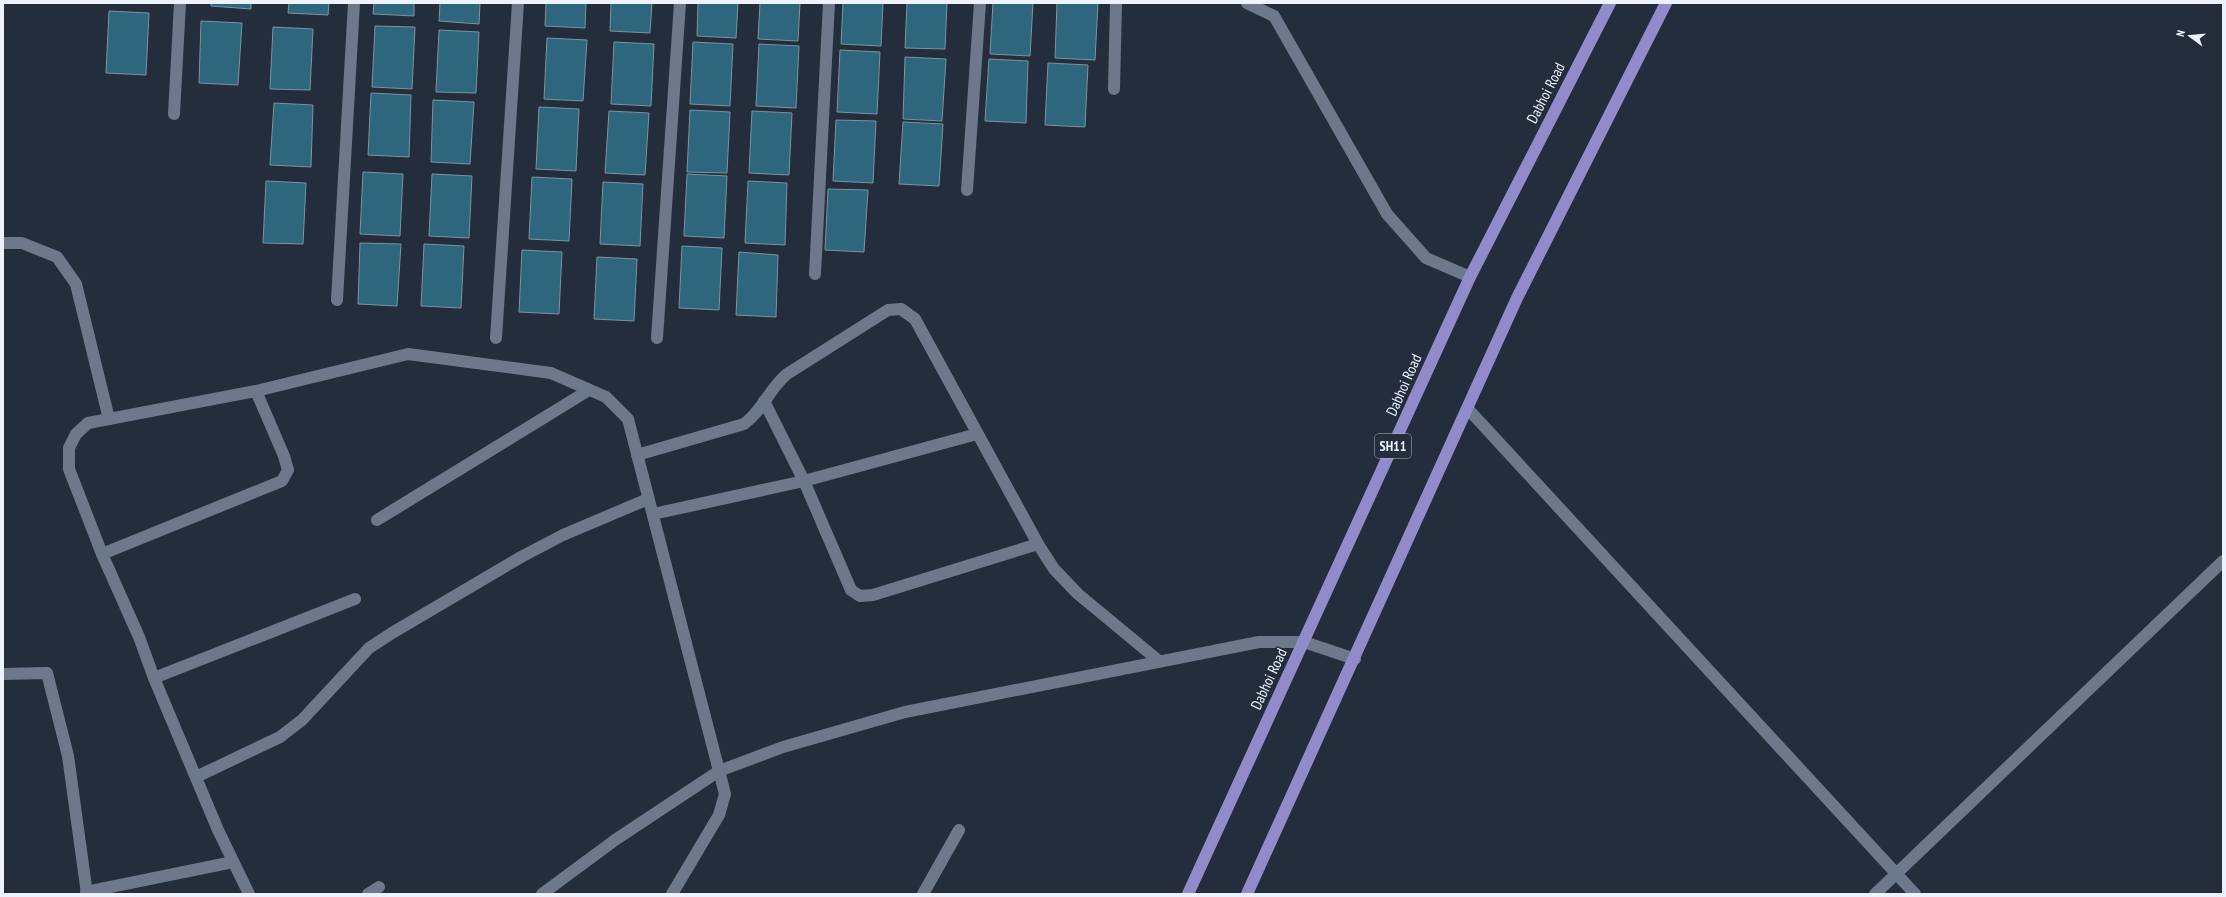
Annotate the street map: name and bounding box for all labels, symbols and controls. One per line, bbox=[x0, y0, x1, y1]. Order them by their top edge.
north arrow bbox=[2170, 16, 2210, 56]
text: N bbox=[2173, 28, 2188, 38]
street label: Dabhoi Road bbox=[1522, 59, 1569, 126]
street label: Dabhoi Road bbox=[1382, 351, 1426, 419]
road number: SH11 bbox=[1375, 434, 1411, 458]
street label: Dabhoi Road bbox=[1246, 645, 1291, 712]

